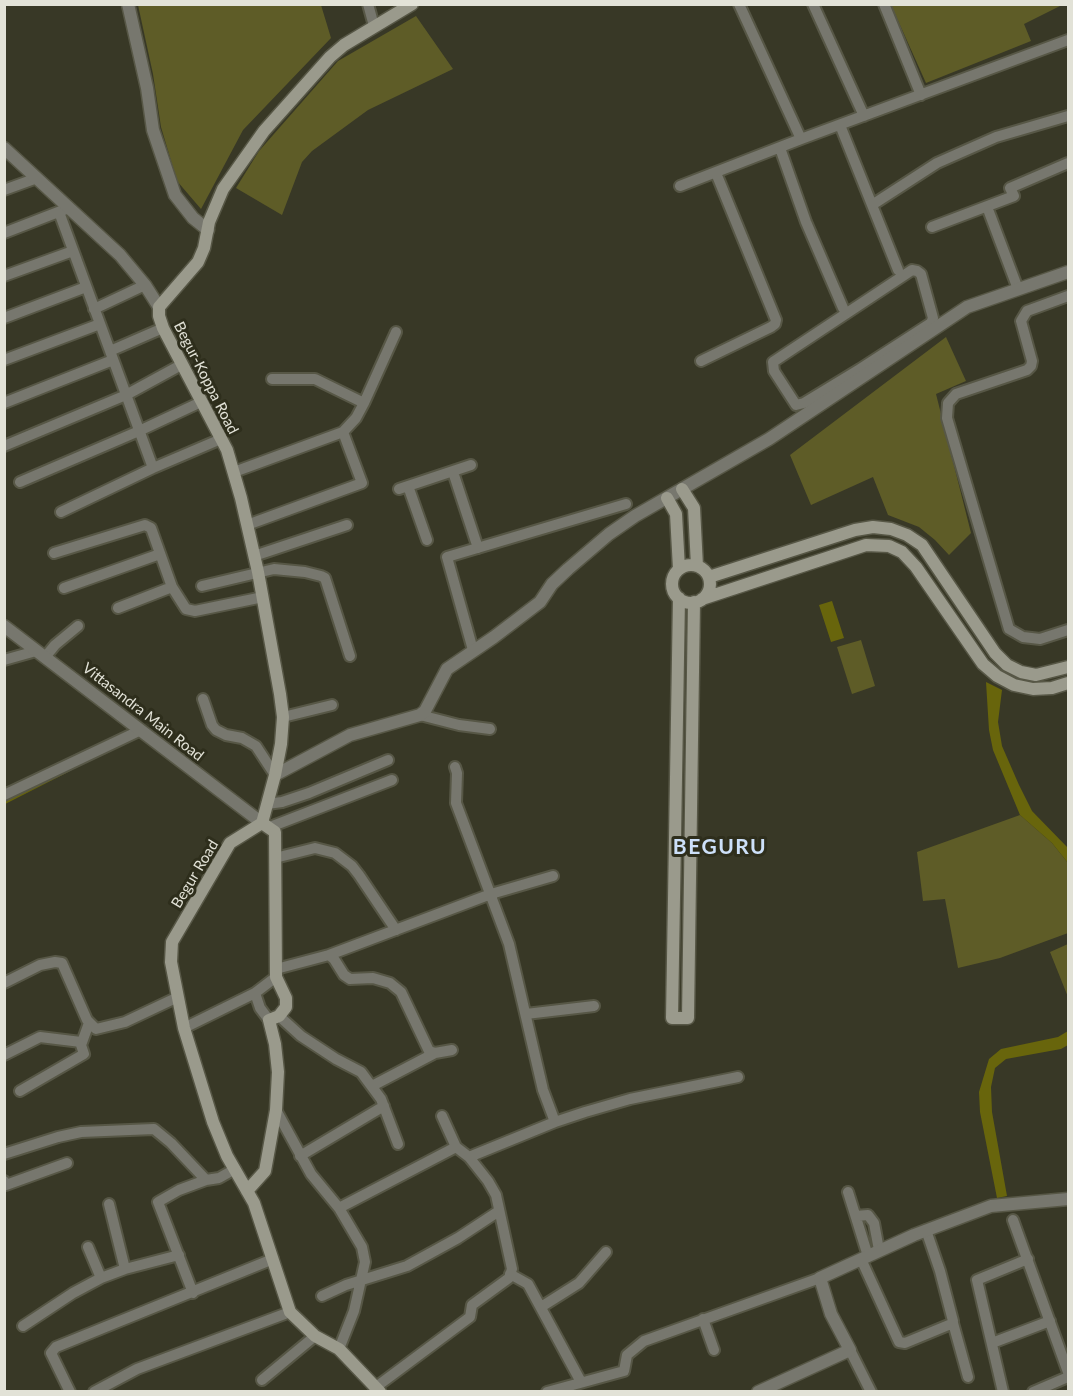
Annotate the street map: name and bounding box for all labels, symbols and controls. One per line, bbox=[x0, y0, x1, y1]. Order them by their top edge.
street label: Begur-Koppa Road bbox=[170, 319, 242, 437]
street label: Vittasandra Main Road bbox=[79, 659, 207, 765]
district label: BEGURU bbox=[673, 834, 767, 860]
street label: Begur Road bbox=[168, 837, 222, 911]

